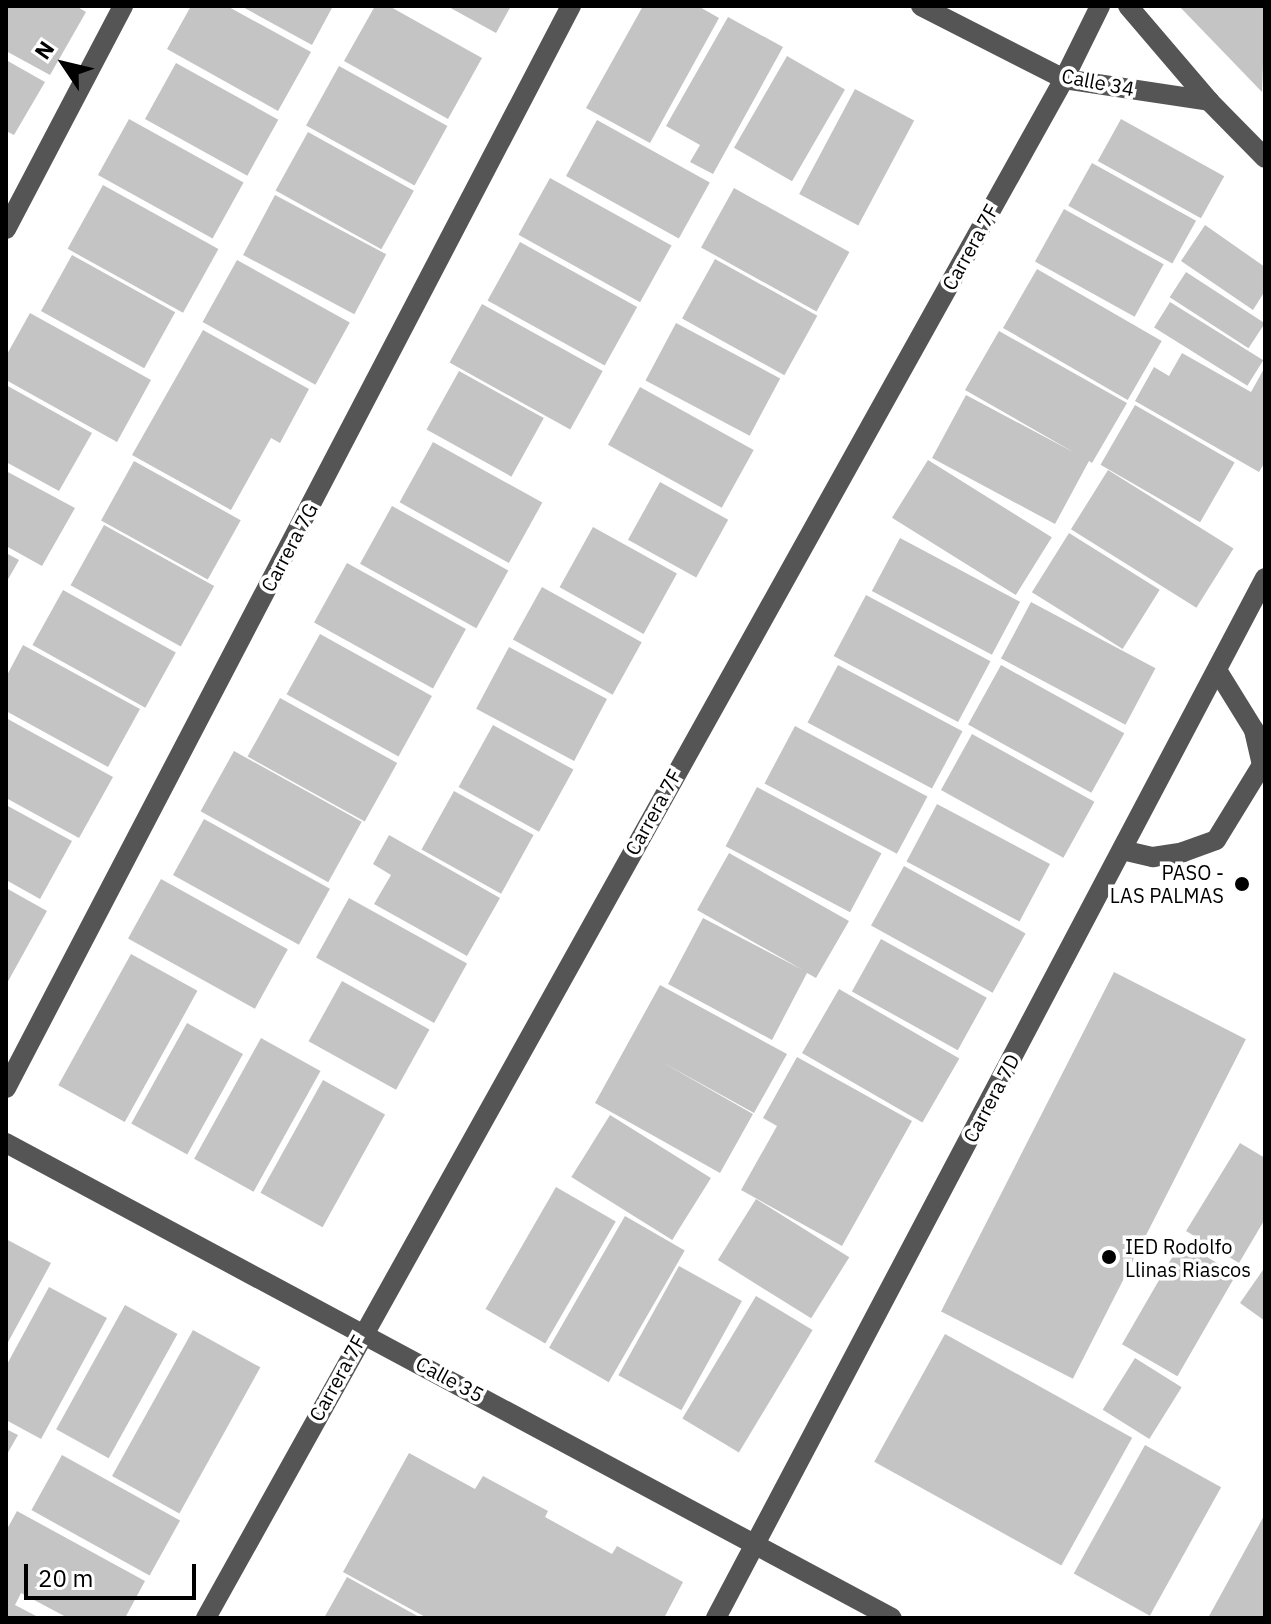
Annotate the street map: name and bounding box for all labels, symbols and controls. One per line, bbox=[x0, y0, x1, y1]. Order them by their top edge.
north arrow bbox=[24, 24, 104, 104]
text: N bbox=[27, 35, 60, 65]
street label: Calle 34 bbox=[1060, 63, 1136, 101]
street label: Carrera 7F bbox=[937, 200, 1003, 294]
street label: Carrera 7G bbox=[256, 498, 322, 596]
street label: Carrera 7F bbox=[620, 765, 686, 859]
place label: PASO - LAS PALMAS bbox=[1110, 860, 1224, 907]
marker: PASO - LAS PALMAS bbox=[1231, 873, 1253, 895]
street label: Carrera 7D bbox=[958, 1050, 1024, 1146]
place label: IED Rodolfo Llinas Riascos bbox=[1125, 1234, 1251, 1281]
marker: IED Rodolfo Llinas Riascos bbox=[1100, 1248, 1118, 1266]
street label: Carrera 7F bbox=[304, 1331, 370, 1425]
street label: Calle 35 bbox=[412, 1351, 488, 1407]
scale bar bbox=[28, 1548, 200, 1598]
text: 20 m bbox=[38, 1562, 93, 1594]

